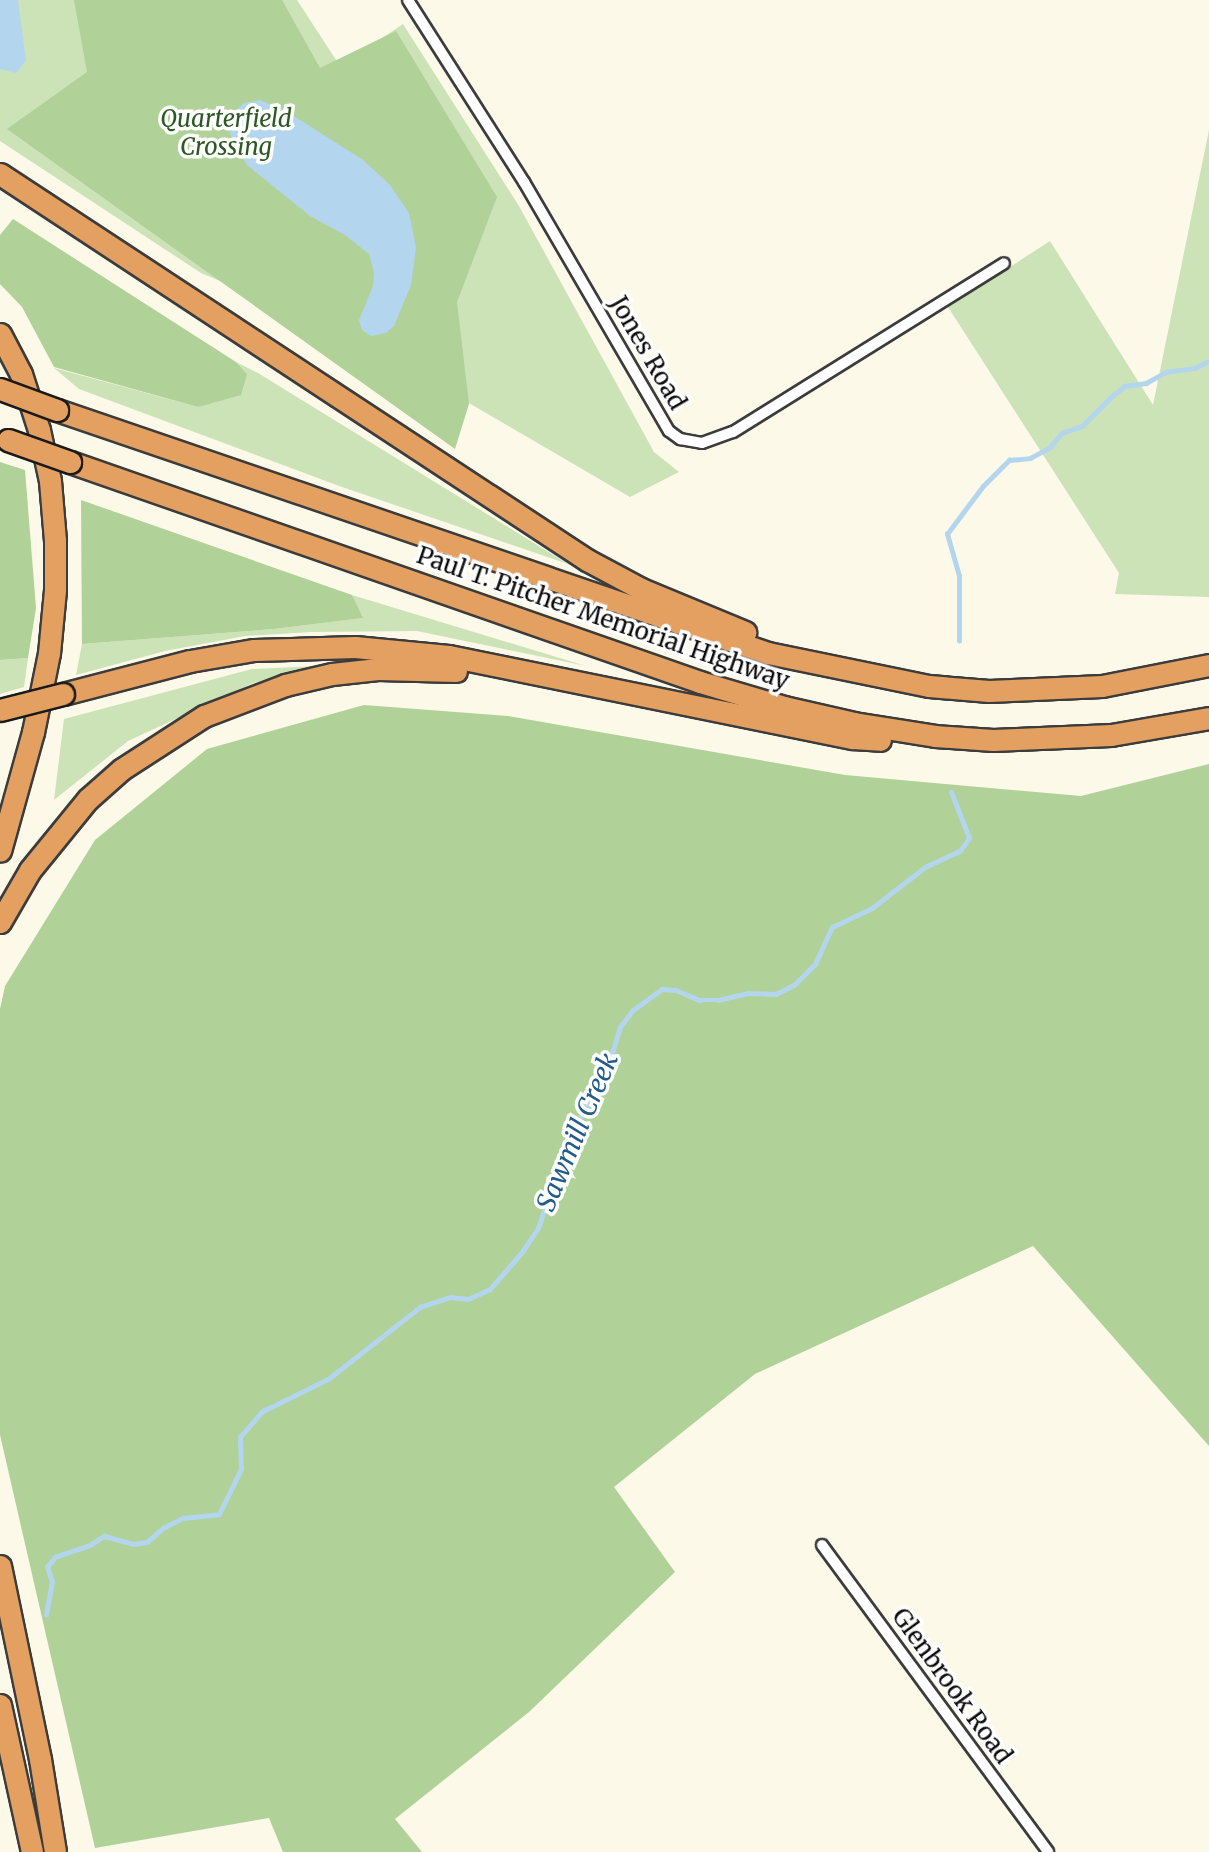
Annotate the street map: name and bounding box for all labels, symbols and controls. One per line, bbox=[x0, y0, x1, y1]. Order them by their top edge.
park label: Quarterfield Crossing bbox=[160, 105, 292, 161]
street label: Jones Road bbox=[604, 291, 692, 415]
street label: Paul T. Pitcher Memorial Highway bbox=[413, 541, 793, 695]
water label: Sawmill Creek bbox=[530, 1048, 624, 1216]
street label: Glenbrook Road bbox=[886, 1603, 1018, 1769]

